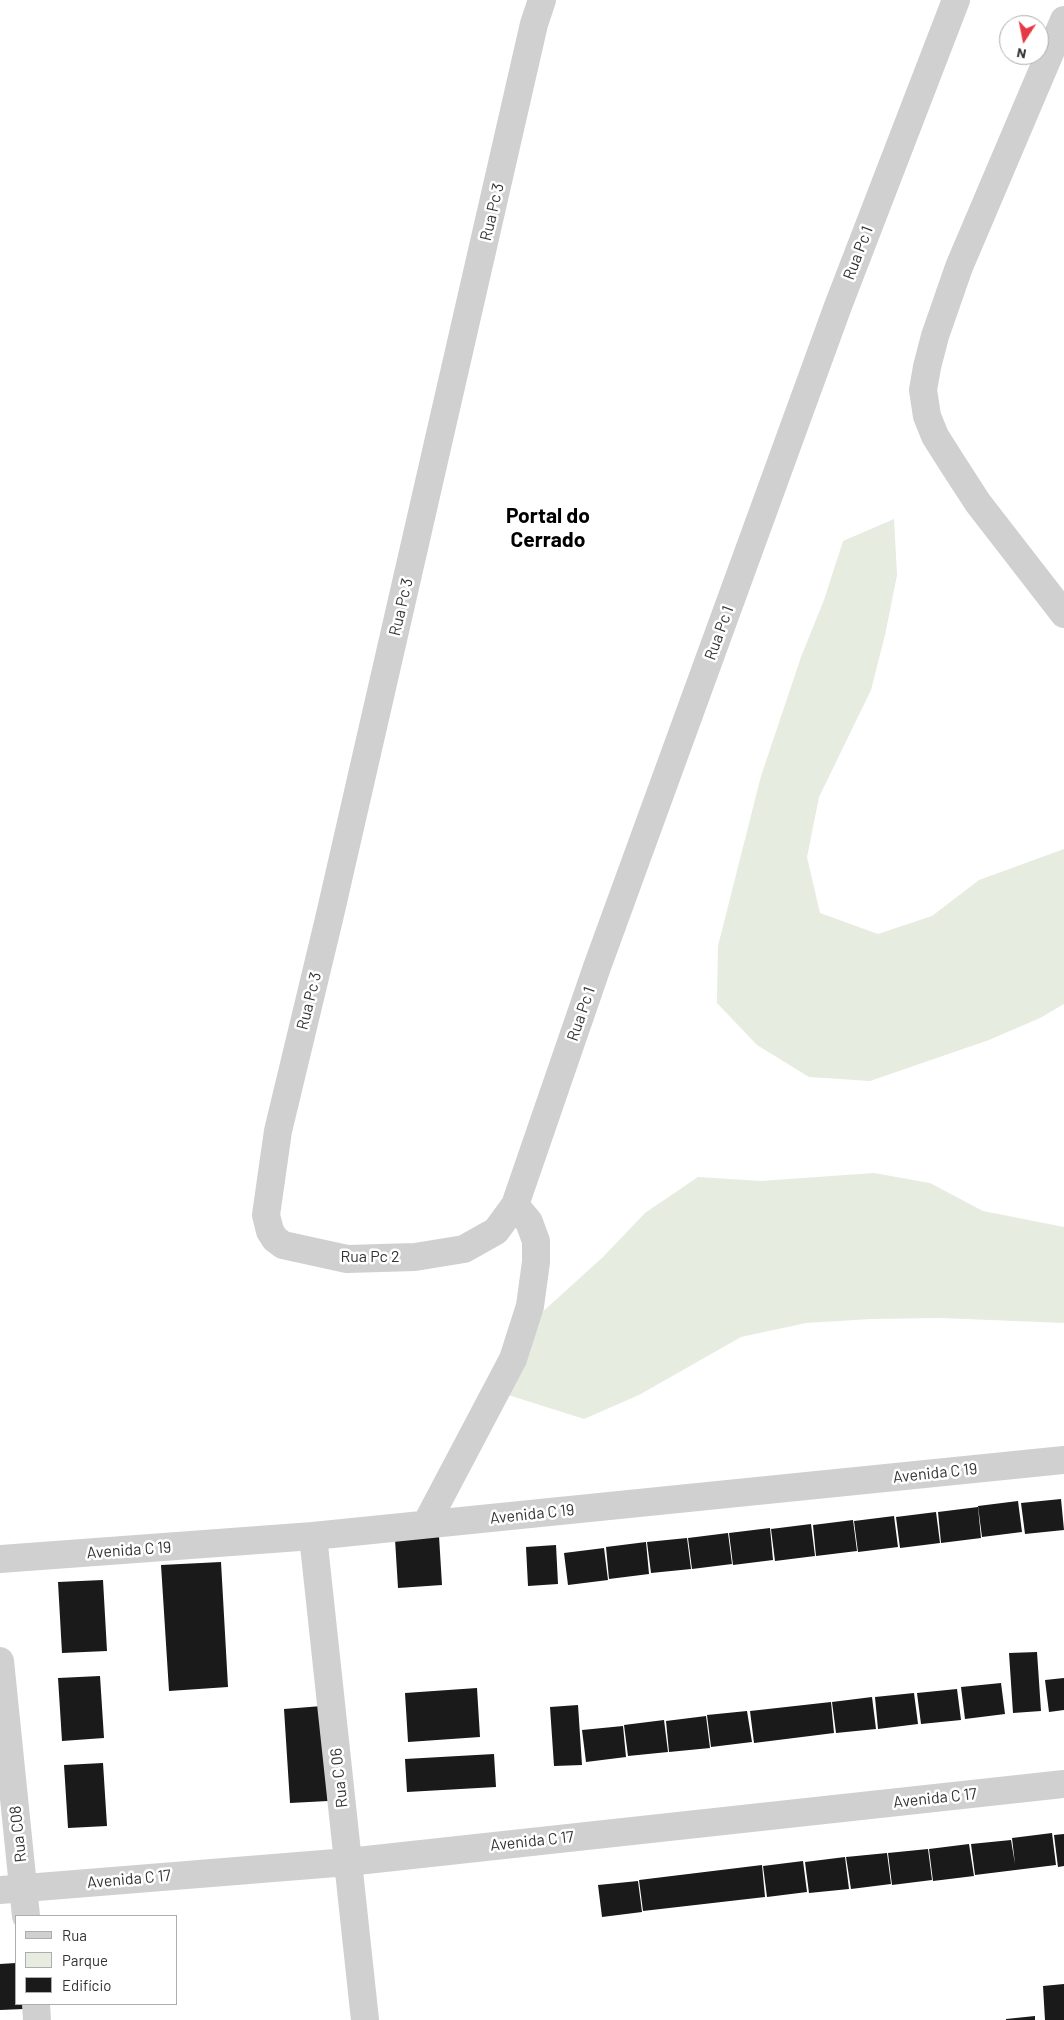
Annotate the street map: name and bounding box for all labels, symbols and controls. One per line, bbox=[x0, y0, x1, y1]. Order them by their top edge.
north arrow bbox=[999, 15, 1049, 65]
text: N bbox=[1015, 45, 1027, 63]
street label: Rua Pc 3 bbox=[476, 181, 508, 243]
street label: Rua Pc 1 bbox=[839, 223, 877, 283]
district label: Portal do Cerrado bbox=[506, 503, 590, 553]
street label: Rua Pc 3 bbox=[385, 576, 417, 638]
street label: Rua Pc 1 bbox=[700, 603, 738, 663]
street label: Rua Pc 3 bbox=[293, 970, 325, 1032]
street label: Rua Pc 1 bbox=[563, 984, 599, 1044]
street label: Rua Pc 2 bbox=[340, 1247, 400, 1267]
street label: Avenida C 19 bbox=[892, 1459, 978, 1487]
street label: Avenida C 19 bbox=[489, 1500, 575, 1528]
street label: Avenida C 19 bbox=[86, 1537, 172, 1563]
street label: Rua C 06 bbox=[326, 1747, 352, 1809]
street label: Avenida C 17 bbox=[892, 1784, 978, 1812]
street label: Rua C08 bbox=[5, 1805, 31, 1863]
street label: Avenida C 17 bbox=[489, 1827, 575, 1855]
street label: Avenida C 17 bbox=[86, 1866, 172, 1892]
legend bbox=[15, 1915, 178, 2005]
text: Rua bbox=[62, 1926, 87, 1944]
text: Parque bbox=[62, 1951, 108, 1969]
text: Edifício bbox=[62, 1976, 111, 1994]

